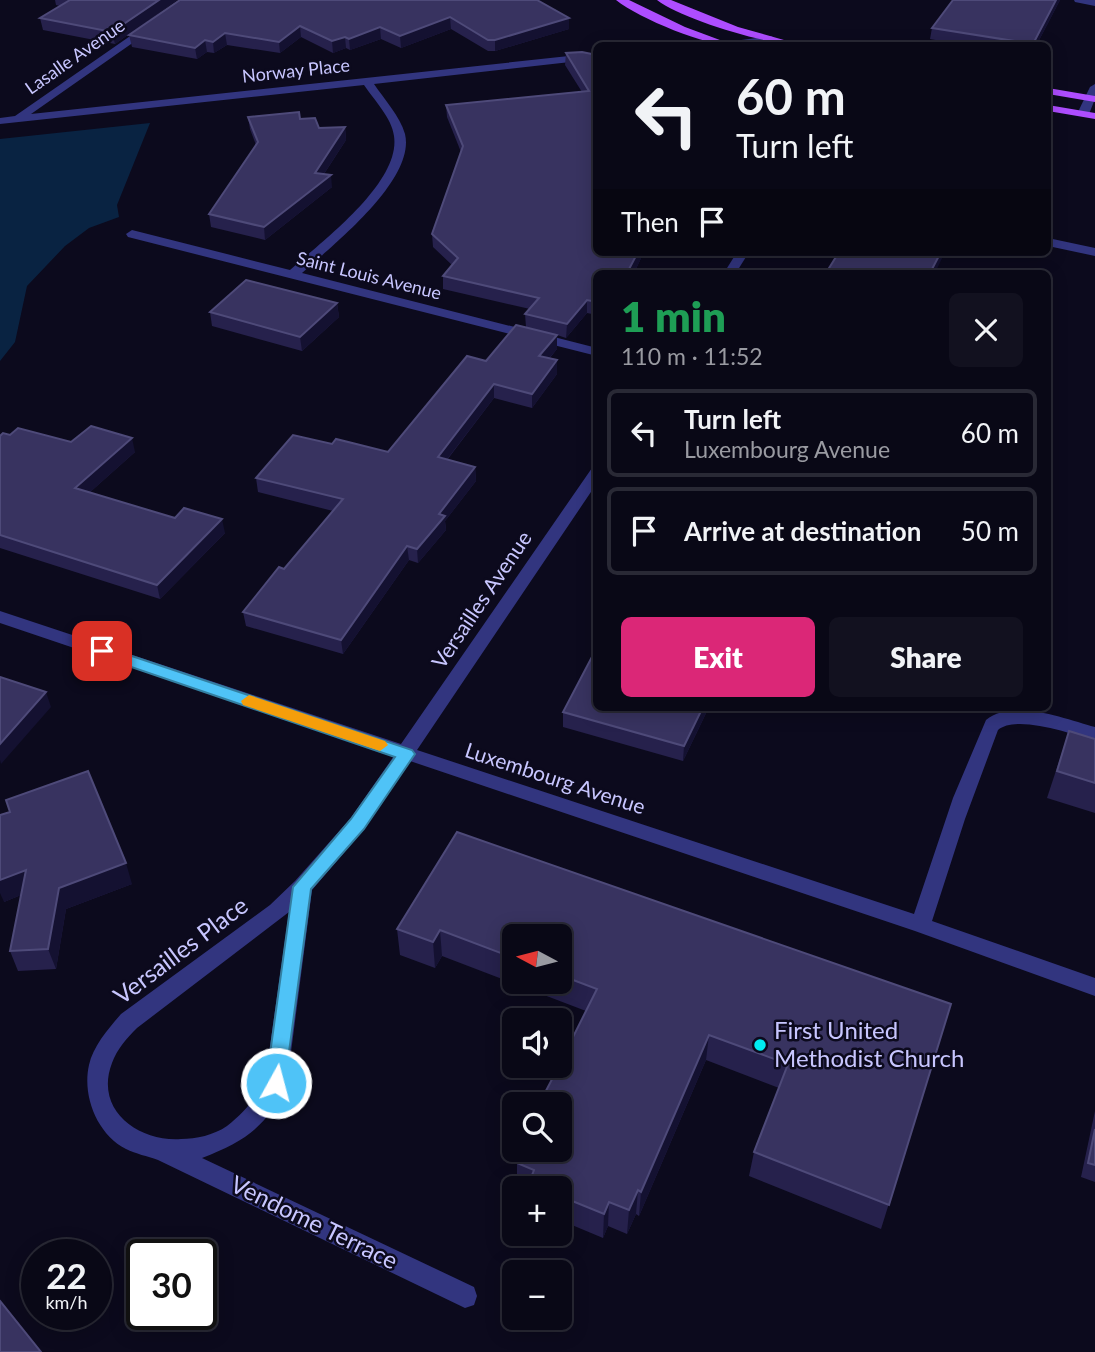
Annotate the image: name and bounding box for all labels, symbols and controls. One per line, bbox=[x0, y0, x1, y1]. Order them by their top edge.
street label: Lasalle Avenue bbox=[20, 14, 128, 99]
street label: Norway Place bbox=[241, 53, 351, 87]
text: 60 m bbox=[736, 67, 846, 125]
icon: left bbox=[621, 70, 712, 161]
text: Turn left bbox=[736, 126, 853, 165]
icon: arrive bbox=[693, 203, 731, 241]
text: Then bbox=[621, 206, 679, 238]
street label: Saint Louis Avenue bbox=[295, 246, 444, 304]
text: 1 min bbox=[621, 291, 726, 341]
button: close bbox=[949, 293, 1023, 367]
text: 110 m · 11:52 bbox=[621, 342, 763, 370]
text: Turn left bbox=[684, 403, 781, 435]
icon: left bbox=[625, 414, 663, 452]
text: 60 m bbox=[961, 417, 1019, 449]
text: Luxembourg Avenue bbox=[684, 435, 890, 463]
icon: arrive bbox=[625, 512, 663, 550]
text: Arrive at destination bbox=[684, 515, 921, 547]
text: 50 m bbox=[961, 515, 1019, 547]
street label: Versailles Avenue bbox=[426, 526, 536, 673]
button: Exit bbox=[621, 617, 815, 697]
button: Share bbox=[829, 617, 1023, 697]
pin bbox=[72, 621, 132, 681]
icon: arrive bbox=[83, 632, 121, 670]
street label: Luxembourg Avenue bbox=[462, 737, 649, 819]
street label: Versailles Place bbox=[107, 890, 253, 1010]
north arrow bbox=[502, 924, 572, 994]
map controls bbox=[502, 924, 572, 1330]
button: sound bbox=[502, 1008, 572, 1078]
place label: First United Methodist Church bbox=[774, 1015, 964, 1072]
marker: First United Methodist Church bbox=[752, 1037, 768, 1053]
position arrow bbox=[239, 1046, 313, 1120]
button: search bbox=[502, 1092, 572, 1162]
street label: Vendome Terrace bbox=[226, 1169, 403, 1275]
button: + bbox=[502, 1176, 572, 1246]
speed limit sign: 30 bbox=[126, 1239, 217, 1330]
text: 22 bbox=[46, 1254, 87, 1296]
button: − bbox=[502, 1260, 572, 1330]
text: km/h bbox=[45, 1291, 88, 1313]

